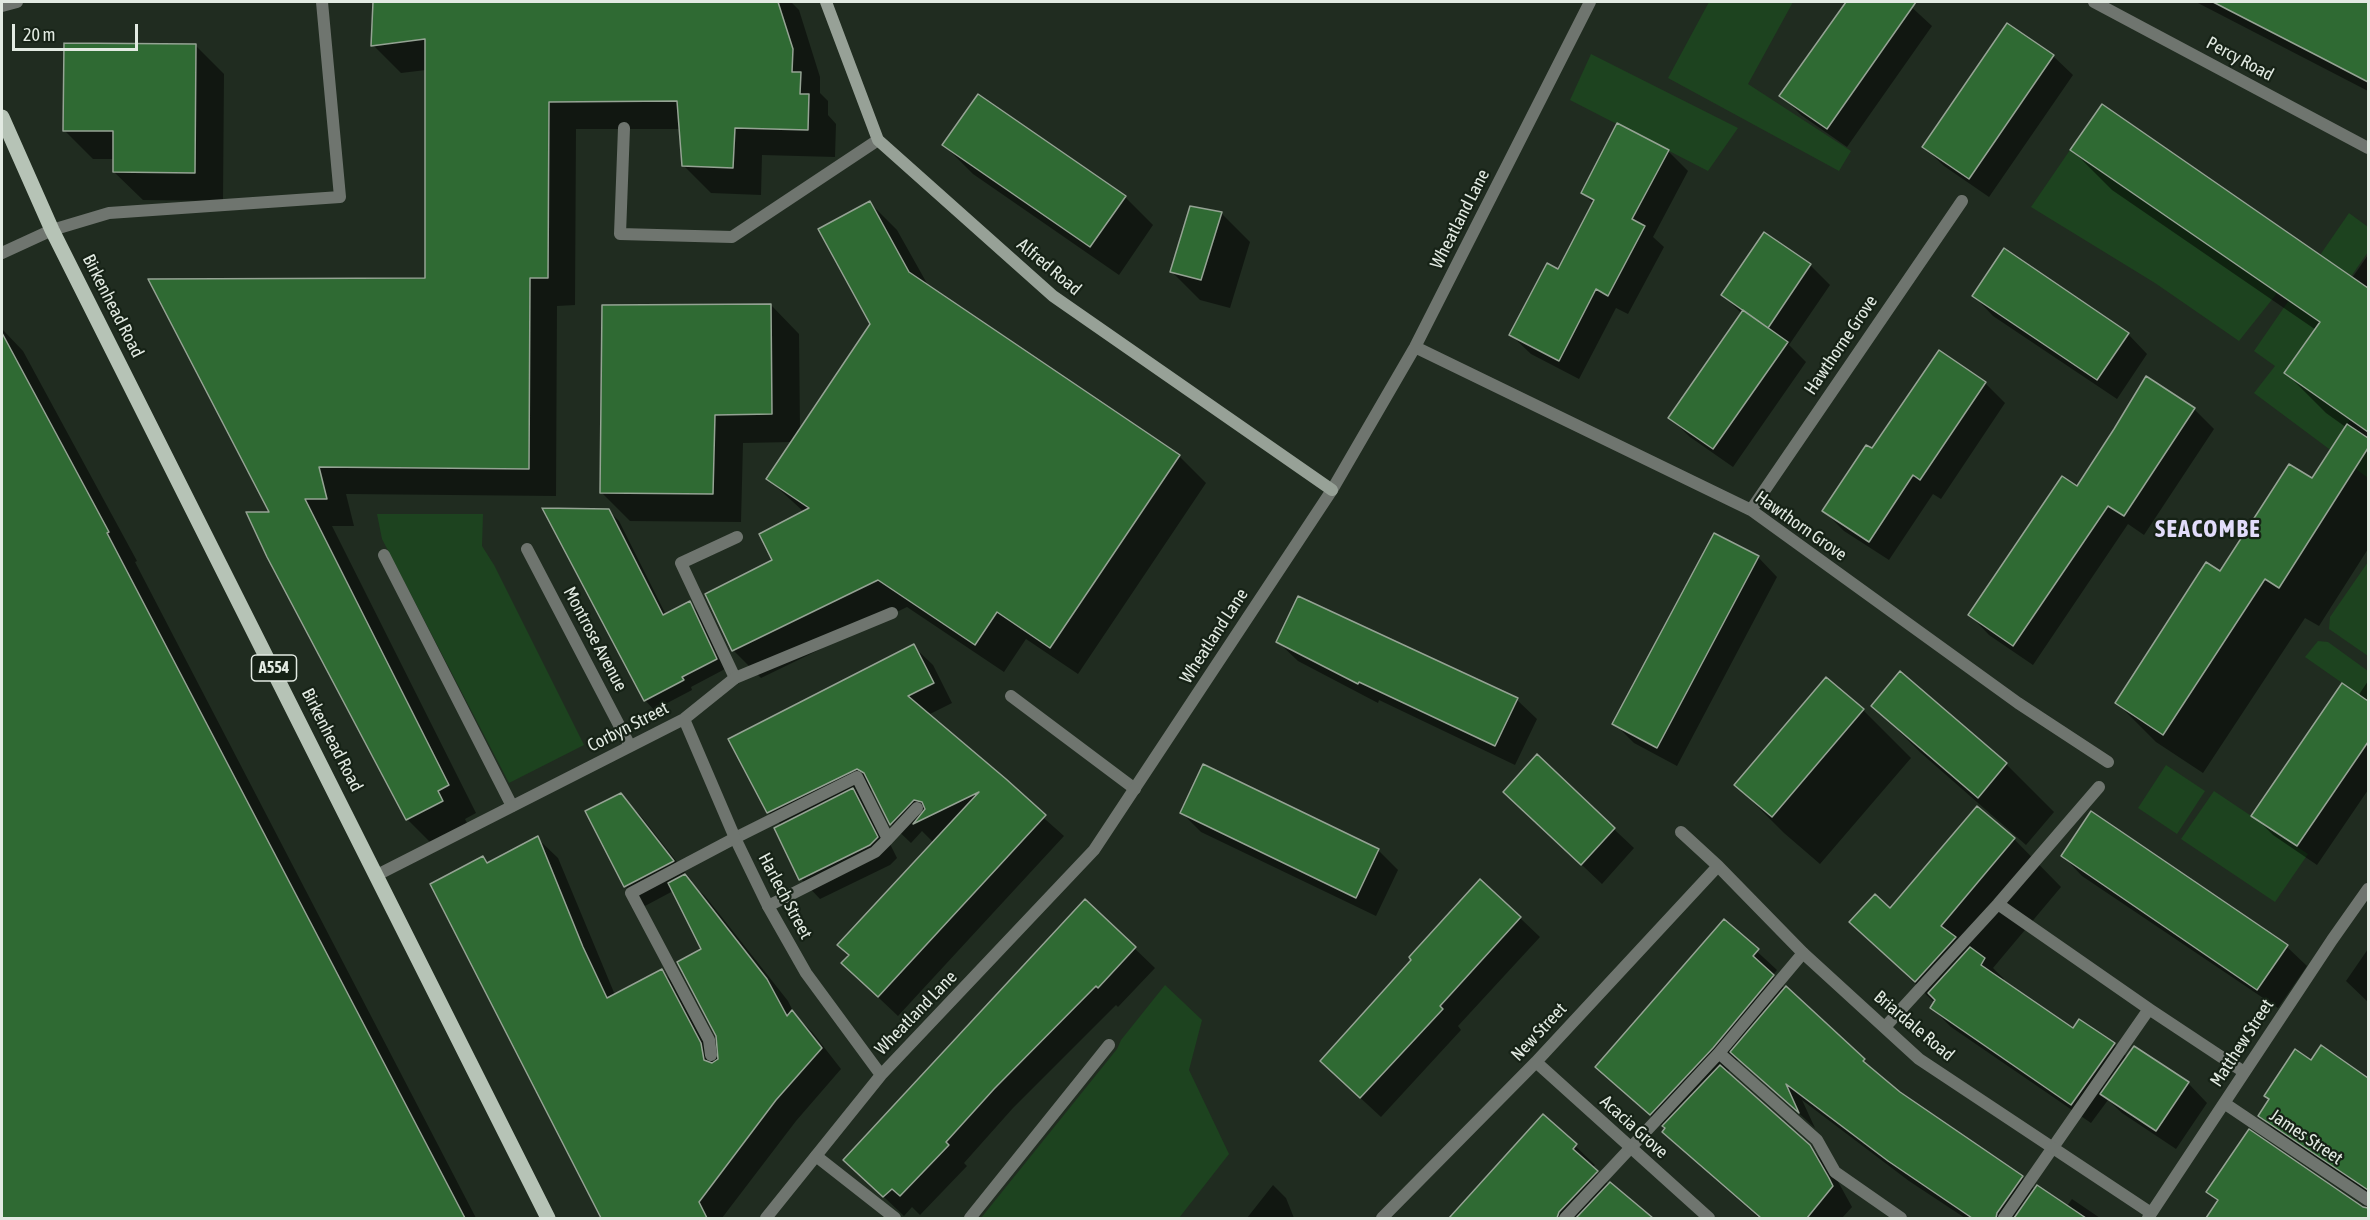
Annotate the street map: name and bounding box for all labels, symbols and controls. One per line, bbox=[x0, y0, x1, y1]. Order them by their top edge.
scale bar bbox=[15, 12, 141, 50]
text: 20 m bbox=[23, 24, 55, 45]
street label: Percy Road bbox=[2203, 32, 2277, 86]
street label: Wheatland Lane bbox=[1426, 166, 1494, 272]
street label: Alfred Road bbox=[1012, 234, 1086, 300]
street label: Birkenhead Road bbox=[78, 251, 148, 361]
street label: Hawthorne Grove bbox=[1800, 291, 1882, 399]
street label: Hawthorn Grove bbox=[1751, 486, 1851, 566]
district label: SEACOMBE bbox=[2155, 515, 2261, 543]
street label: Montrose Avenue bbox=[558, 583, 632, 695]
street label: Wheatland Lane bbox=[1175, 585, 1253, 687]
road number: A554 bbox=[252, 655, 296, 681]
street label: Birkenhead Road bbox=[297, 685, 367, 795]
street label: Corbyn Street bbox=[584, 697, 672, 757]
street label: Harlech Street bbox=[753, 849, 817, 943]
street label: Wheatland Lane bbox=[871, 966, 961, 1060]
street label: Briardale Road bbox=[1869, 986, 1959, 1066]
street label: Matthew Street bbox=[2206, 995, 2278, 1091]
street label: New Street bbox=[1507, 999, 1571, 1065]
street label: Acacia Grove bbox=[1596, 1091, 1672, 1163]
street label: James Street bbox=[2265, 1105, 2347, 1169]

